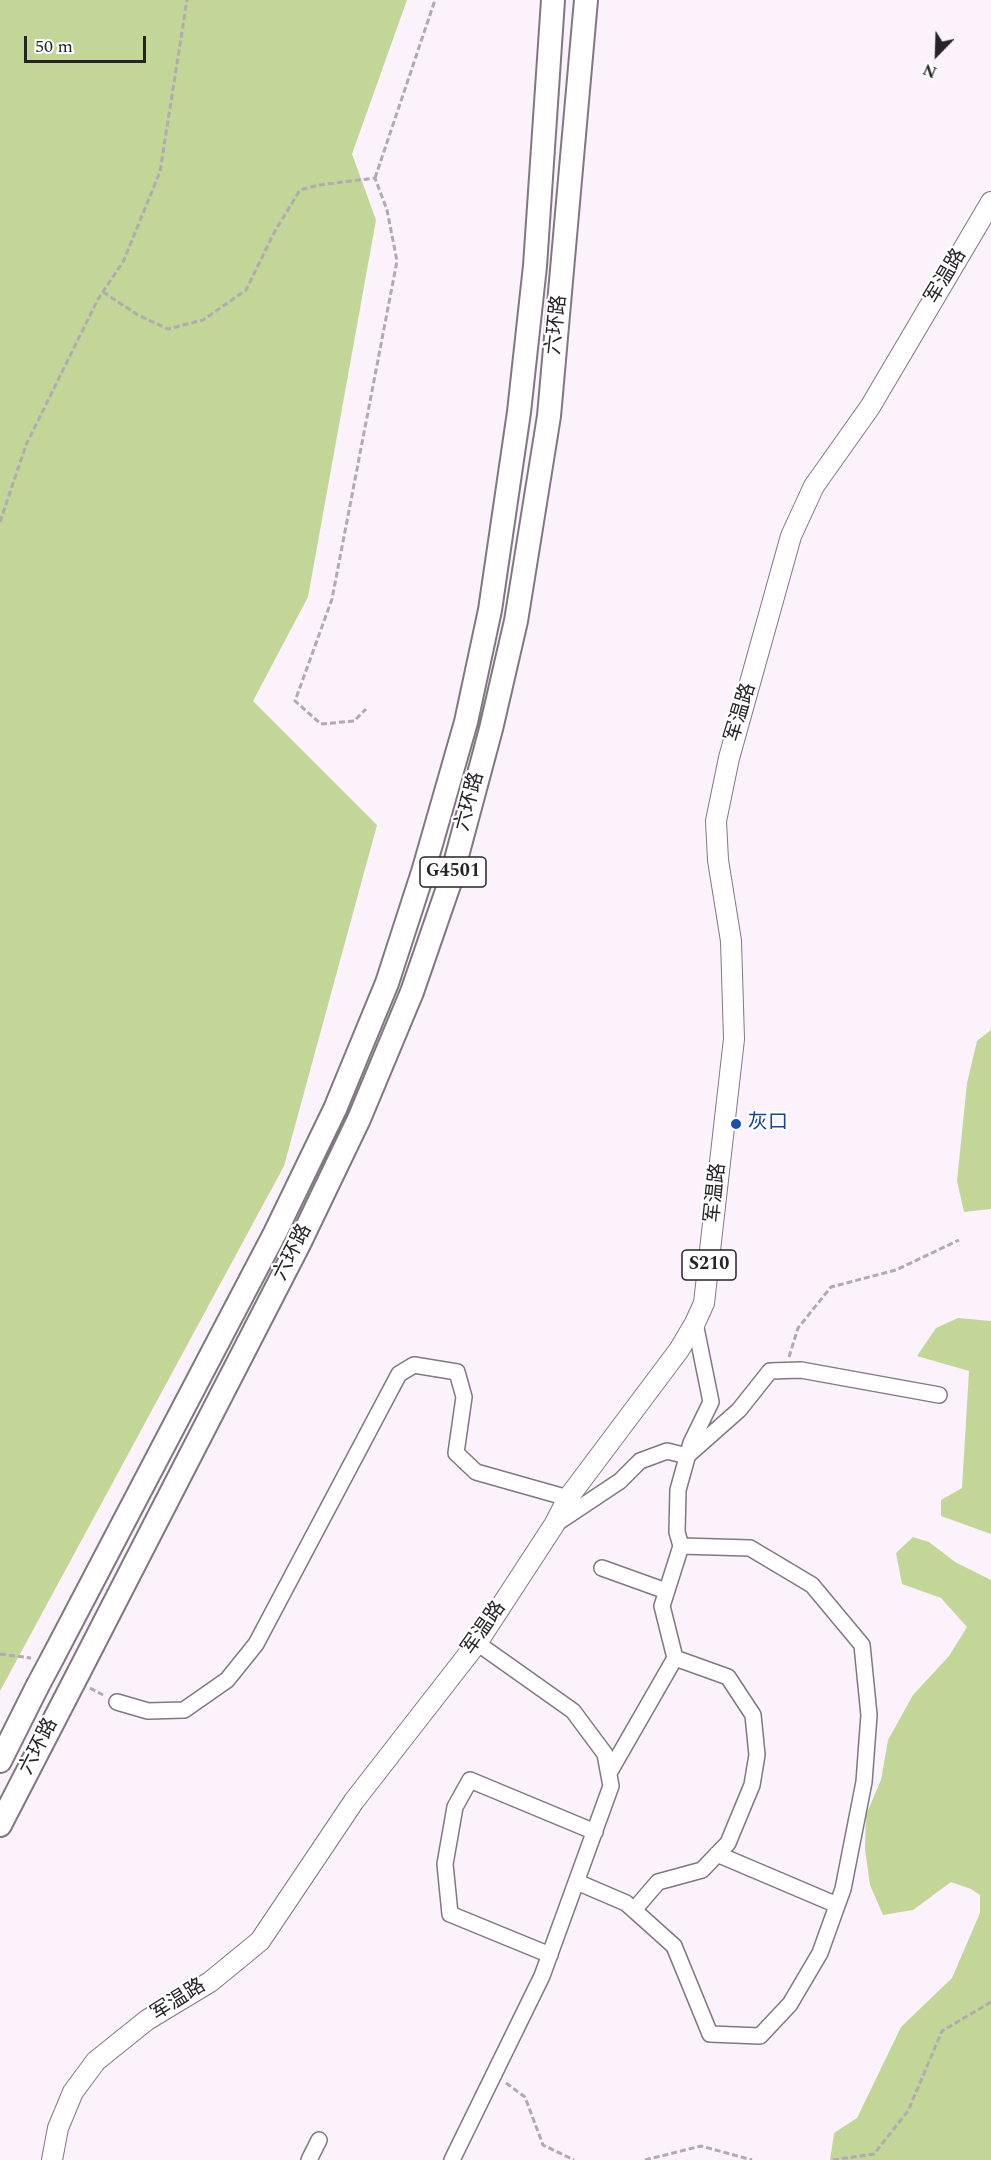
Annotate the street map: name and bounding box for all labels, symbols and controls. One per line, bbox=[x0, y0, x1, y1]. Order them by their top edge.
scale bar bbox=[27, 24, 148, 62]
north arrow bbox=[907, 24, 967, 84]
text: 50 m bbox=[35, 33, 73, 60]
text: N bbox=[919, 57, 941, 84]
street label: 军温路 bbox=[921, 245, 973, 309]
street label: 六环路 bbox=[543, 294, 573, 356]
street label: 军温路 bbox=[722, 681, 762, 745]
street label: 六环路 bbox=[452, 770, 490, 834]
road number: G4501 bbox=[420, 857, 486, 887]
place label: 灰口 bbox=[748, 1112, 788, 1136]
marker: 灰口 bbox=[729, 1117, 743, 1131]
street label: 军温路 bbox=[702, 1162, 732, 1224]
street label: 六环路 bbox=[270, 1221, 318, 1285]
road number: S210 bbox=[682, 1250, 736, 1280]
street label: 军温路 bbox=[458, 1598, 512, 1660]
street label: 六环路 bbox=[16, 1715, 64, 1779]
street label: 军温路 bbox=[147, 1975, 211, 2027]

